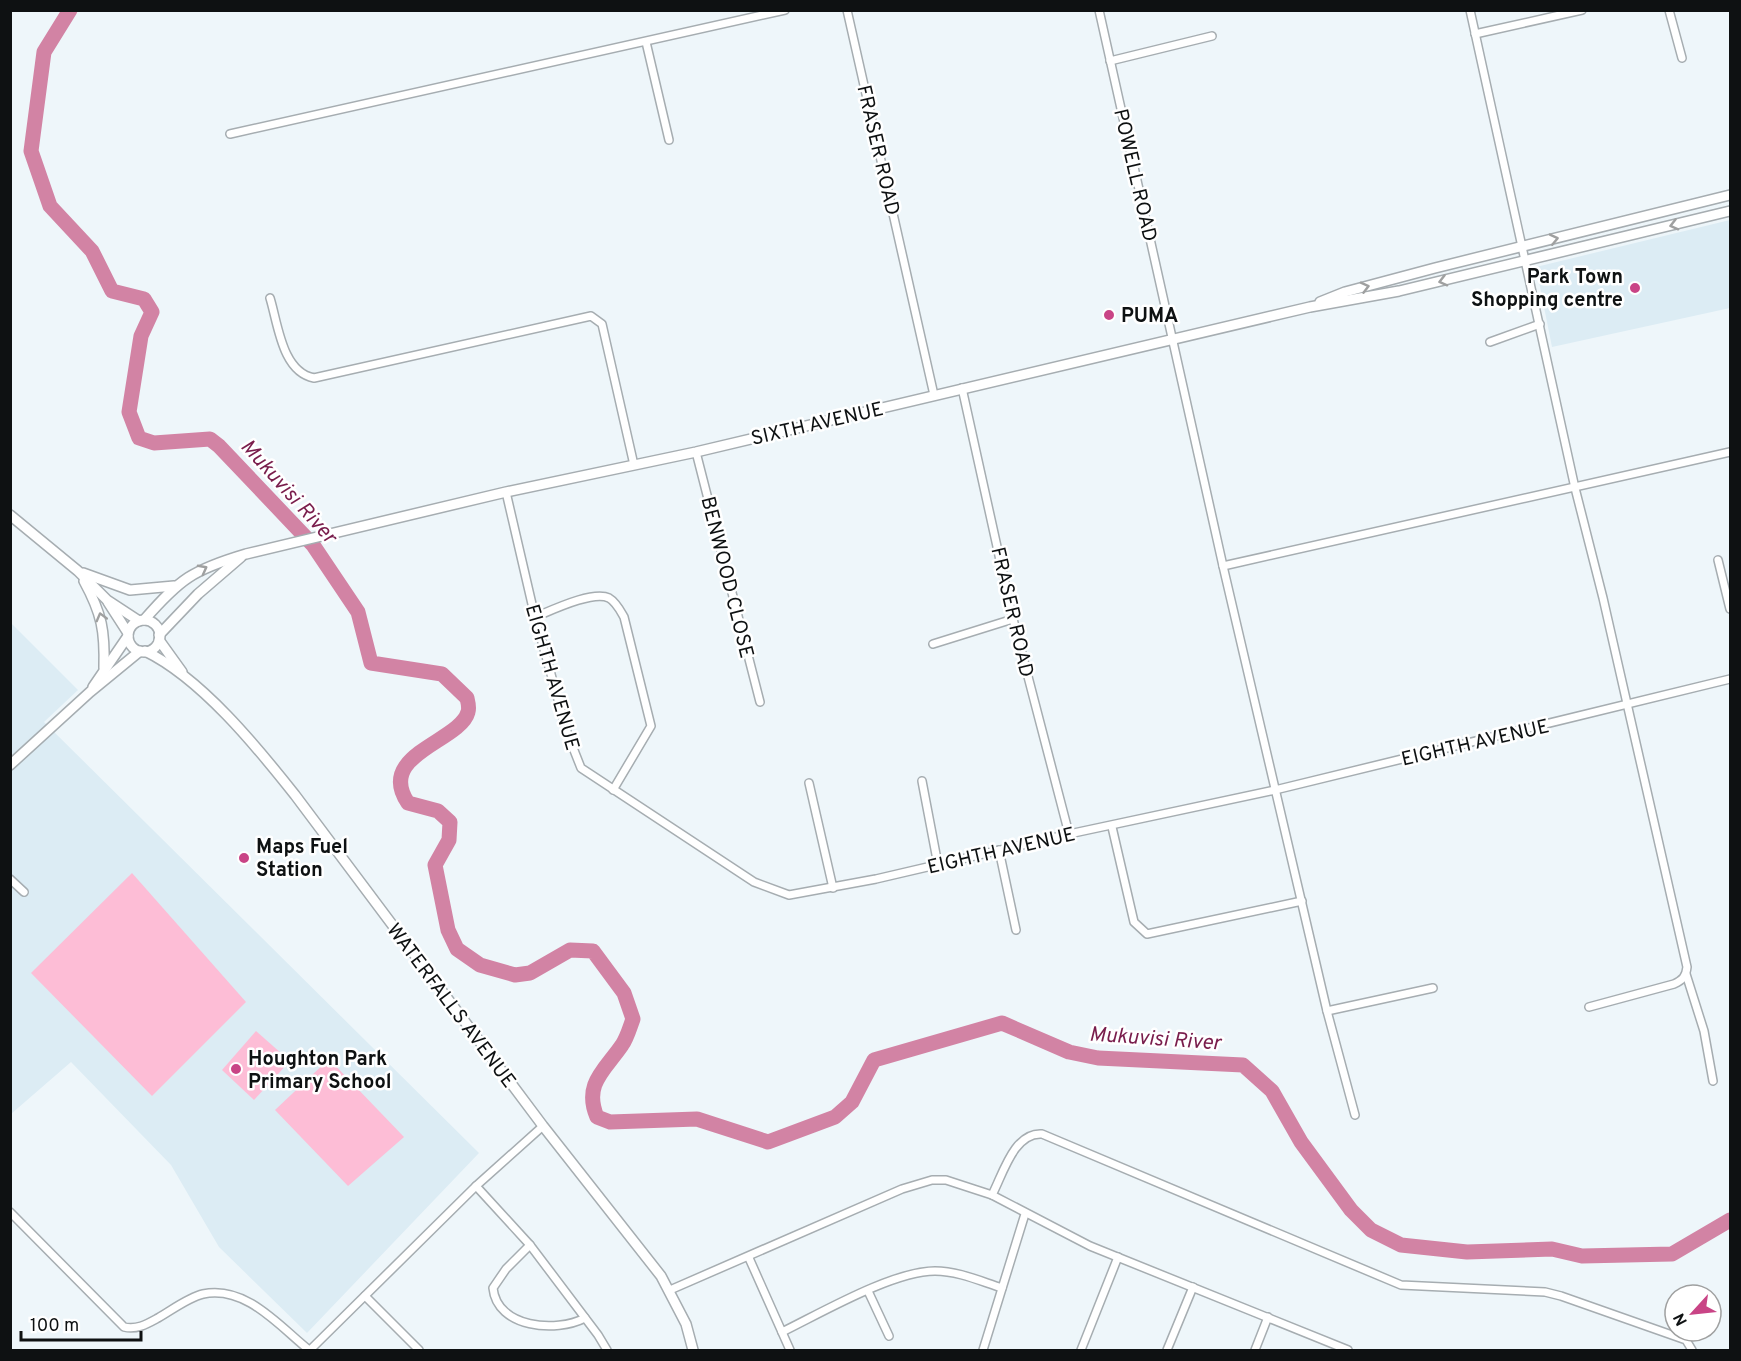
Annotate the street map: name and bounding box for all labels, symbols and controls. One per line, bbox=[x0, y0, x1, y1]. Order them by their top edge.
street label: FRASER ROAD bbox=[849, 83, 905, 218]
street label: POWELL ROAD bbox=[1106, 106, 1162, 244]
one-way arrow bbox=[1669, 218, 1679, 231]
one-way arrow bbox=[1548, 233, 1558, 246]
place label: Park Town Shopping centre bbox=[1471, 265, 1623, 314]
one-way arrow bbox=[1438, 273, 1448, 286]
one-way arrow bbox=[1359, 281, 1369, 294]
marker: Park Town Shopping centre bbox=[1628, 281, 1642, 295]
place label: PUMA bbox=[1121, 304, 1178, 330]
marker: PUMA bbox=[1102, 308, 1116, 322]
street label: SIXTH AVENUE bbox=[749, 397, 886, 453]
water label: Mukuvisi River bbox=[234, 434, 343, 552]
street label: BENWOOD CLOSE bbox=[693, 494, 759, 661]
street label: FRASER ROAD bbox=[983, 545, 1039, 680]
one-way arrow bbox=[197, 565, 207, 576]
street label: EIGHTH AVENUE bbox=[518, 601, 584, 754]
one-way arrow bbox=[95, 612, 108, 622]
street label: EIGHTH AVENUE bbox=[1399, 714, 1552, 774]
street label: EIGHTH AVENUE bbox=[925, 822, 1078, 882]
place label: Maps Fuel Station bbox=[256, 835, 348, 884]
marker: Maps Fuel Station bbox=[237, 851, 251, 865]
street label: WATERFALLS AVENUE bbox=[380, 919, 521, 1094]
water label: Mukuvisi River bbox=[1088, 1021, 1224, 1058]
place label: Houghton Park Primary School bbox=[248, 1047, 392, 1096]
marker: Houghton Park Primary School bbox=[229, 1062, 243, 1076]
north arrow bbox=[1663, 1283, 1723, 1343]
scale bar bbox=[21, 1304, 141, 1342]
text: N bbox=[1670, 1309, 1693, 1329]
text: 100 m bbox=[30, 1315, 79, 1338]

